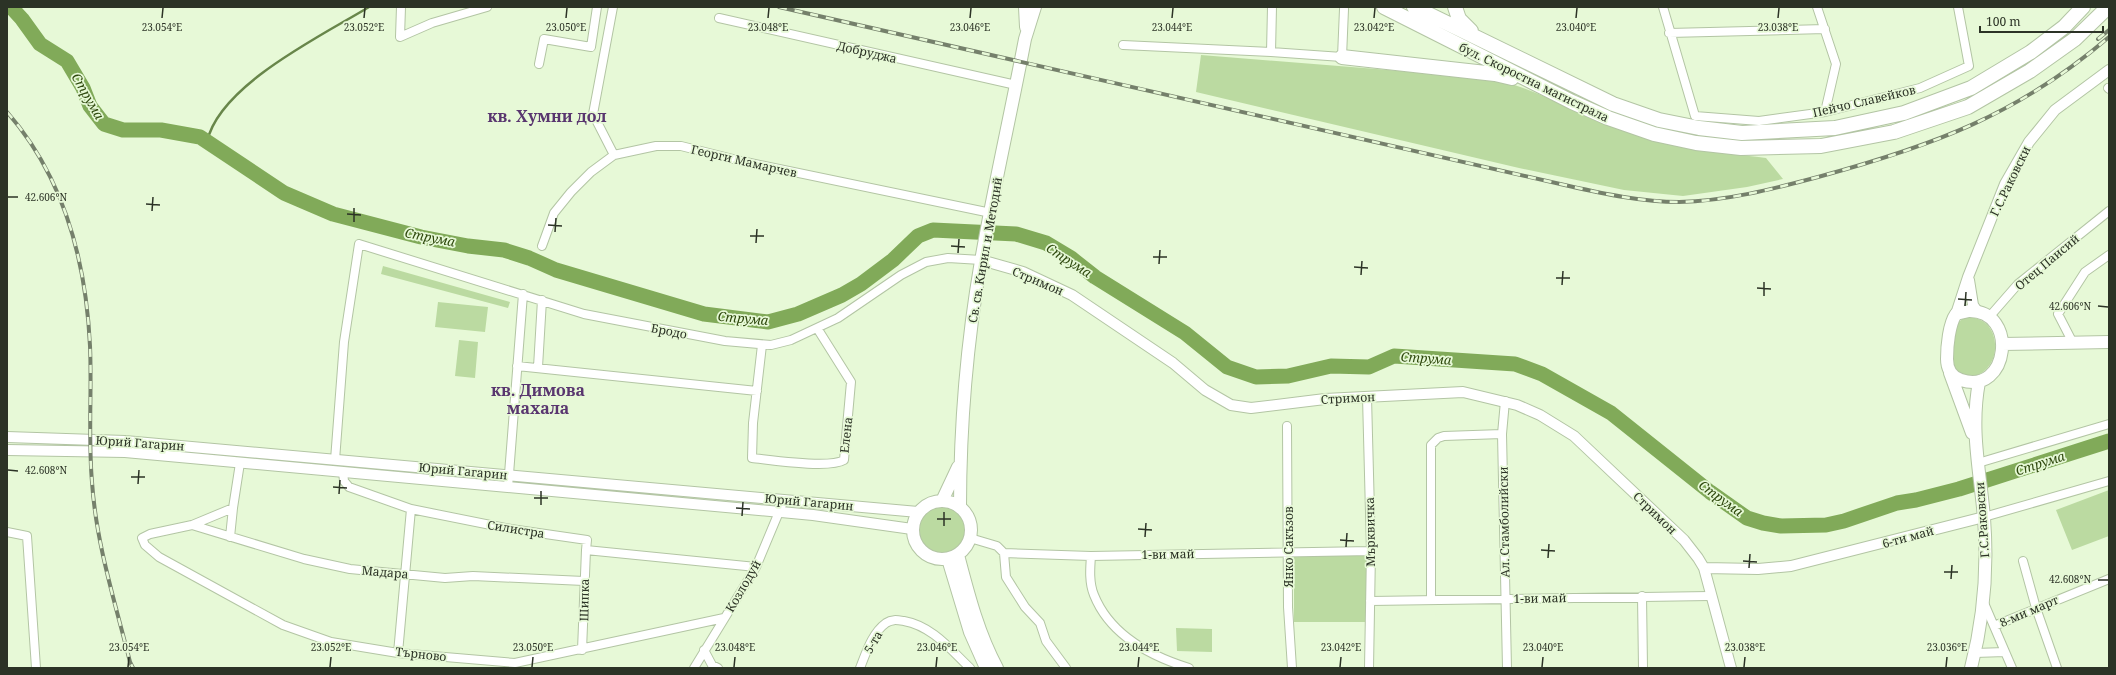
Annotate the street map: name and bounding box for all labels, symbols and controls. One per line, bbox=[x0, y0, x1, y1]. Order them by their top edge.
scale bar bbox=[1980, 8, 2103, 34]
text: 100 m bbox=[1986, 13, 2021, 30]
text: 23.054°E bbox=[142, 20, 182, 34]
text: 23.052°E bbox=[344, 20, 384, 34]
text: 23.050°E bbox=[546, 20, 586, 34]
text: 23.048°E bbox=[748, 20, 788, 34]
text: 23.046°E bbox=[950, 20, 990, 34]
text: 23.044°E bbox=[1152, 20, 1192, 34]
text: 23.042°E bbox=[1354, 20, 1394, 34]
text: 23.040°E bbox=[1556, 20, 1596, 34]
text: 23.038°E bbox=[1758, 20, 1798, 34]
street label: Добруджа bbox=[835, 37, 899, 67]
street label: бул. Скоростна магистрала bbox=[1456, 38, 1612, 126]
water label: Струма bbox=[67, 69, 109, 123]
street label: Пейчо Славейков bbox=[1811, 81, 1917, 121]
district label: кв. Хумни дол bbox=[488, 105, 607, 127]
street label: Георги Мамарчев bbox=[689, 141, 799, 182]
street label: Г.С.Раковски bbox=[1986, 143, 2034, 219]
street label: Св. св. Кирил и Методий bbox=[964, 176, 1006, 324]
text: 42.606°N bbox=[25, 190, 67, 204]
water label: Струма bbox=[403, 223, 457, 251]
street label: Отец Паисий bbox=[2011, 230, 2083, 294]
water label: Струма bbox=[1043, 239, 1096, 282]
street label: Стримон bbox=[1010, 263, 1066, 299]
text: 42.606°N bbox=[2049, 299, 2091, 313]
water label: Струма bbox=[717, 307, 770, 329]
street label: Бродо bbox=[649, 319, 689, 343]
water label: Струма bbox=[1400, 347, 1453, 369]
district label: кв. Димова махала bbox=[491, 379, 585, 419]
street label: Стримон bbox=[1320, 388, 1376, 408]
street label: Елена bbox=[836, 416, 856, 454]
street label: Юрий Гагарин bbox=[95, 431, 185, 455]
water label: Струма bbox=[2013, 446, 2068, 479]
street label: Юрий Гагарин bbox=[418, 459, 508, 483]
text: 42.608°N bbox=[25, 463, 67, 477]
street label: Ал. Стамболийски bbox=[1495, 466, 1513, 578]
water label: Струма bbox=[1695, 476, 1747, 521]
street label: Г.С.Раковски bbox=[1971, 481, 1993, 559]
street label: Стримон bbox=[1630, 488, 1680, 538]
street label: Юрий Гагарин bbox=[764, 490, 854, 514]
street label: Мърквичка bbox=[1361, 497, 1379, 567]
street label: Янко Сакъзов bbox=[1280, 506, 1297, 589]
street label: Силистра bbox=[486, 516, 546, 542]
street label: 6-ти май bbox=[1880, 522, 1936, 552]
street label: 1-ви май bbox=[1141, 545, 1195, 563]
street label: Козлодуй bbox=[721, 557, 765, 615]
street label: Мадара bbox=[361, 561, 409, 583]
text: 42.608°N bbox=[2049, 572, 2091, 586]
street label: Шипка bbox=[575, 578, 593, 622]
street label: 1-ви май bbox=[1513, 589, 1567, 607]
street label: 8-ми март bbox=[1997, 591, 2062, 631]
street label: 5-та bbox=[860, 627, 886, 656]
text: 23.054°E bbox=[109, 640, 149, 654]
text: 23.052°E bbox=[311, 640, 351, 654]
text: 23.050°E bbox=[513, 640, 553, 654]
text: 23.048°E bbox=[715, 640, 755, 654]
text: 23.046°E bbox=[917, 640, 957, 654]
text: 23.044°E bbox=[1119, 640, 1159, 654]
text: 23.042°E bbox=[1321, 640, 1361, 654]
text: 23.040°E bbox=[1523, 640, 1563, 654]
text: 23.038°E bbox=[1725, 640, 1765, 654]
text: 23.036°E bbox=[1927, 640, 1967, 654]
street label: Търново bbox=[395, 643, 447, 665]

